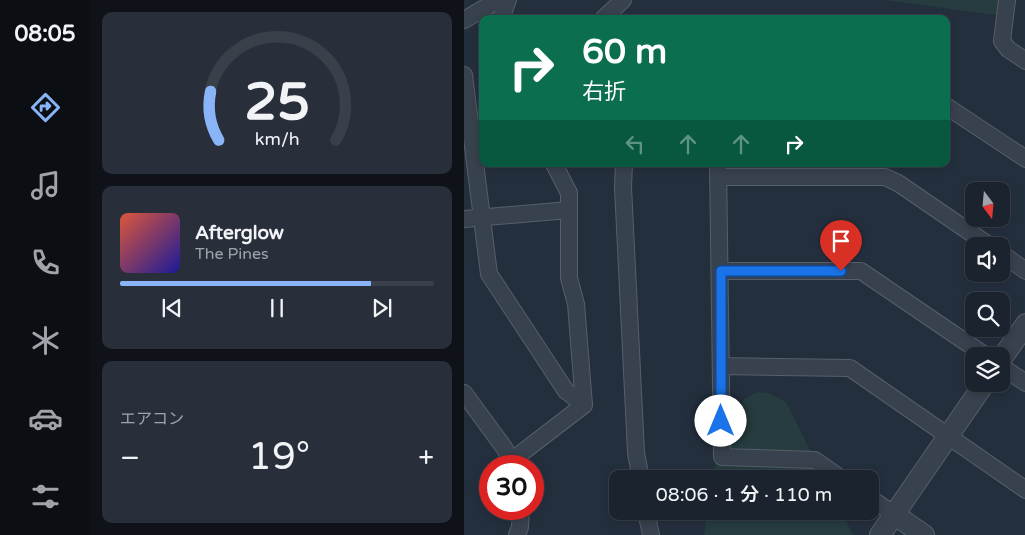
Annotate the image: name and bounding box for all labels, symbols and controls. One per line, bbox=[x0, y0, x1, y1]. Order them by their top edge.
text: 08:05 bbox=[15, 21, 75, 47]
text: 60 m bbox=[582, 31, 667, 73]
icon: right bbox=[499, 35, 564, 100]
text: 25 bbox=[244, 71, 310, 134]
text: 右折 bbox=[582, 79, 626, 105]
icon: directions bbox=[28, 90, 63, 125]
text: km/h bbox=[255, 129, 299, 150]
icon: left bbox=[621, 130, 649, 158]
icon: ahead bbox=[674, 130, 702, 158]
icon: ahead bbox=[727, 130, 755, 158]
icon: right bbox=[780, 130, 808, 158]
icon: music bbox=[28, 168, 63, 203]
north arrow bbox=[965, 182, 1010, 228]
map controls bbox=[965, 182, 1010, 392]
pin bbox=[820, 220, 862, 271]
text: Afterglow bbox=[195, 222, 284, 244]
icon: arrive bbox=[827, 227, 855, 255]
button: sound bbox=[965, 237, 1010, 282]
text: The Pines bbox=[195, 244, 269, 264]
icon: phone bbox=[28, 245, 63, 280]
button: search bbox=[965, 292, 1010, 337]
icon: previous bbox=[158, 294, 186, 322]
icon: pause bbox=[263, 294, 291, 322]
icon: next bbox=[368, 294, 396, 322]
icon: climate bbox=[28, 323, 63, 358]
button: layers bbox=[965, 347, 1010, 392]
position arrow bbox=[694, 394, 746, 446]
icon: car bbox=[28, 401, 63, 436]
text: エアコン bbox=[120, 409, 184, 429]
text: 19° bbox=[248, 434, 310, 480]
text: − bbox=[120, 441, 140, 475]
text: + bbox=[418, 441, 434, 475]
speed limit sign: 30 bbox=[479, 455, 544, 520]
icon: filters bbox=[28, 479, 63, 514]
text: 08:06 · 1 分 · 110 m bbox=[656, 484, 832, 506]

